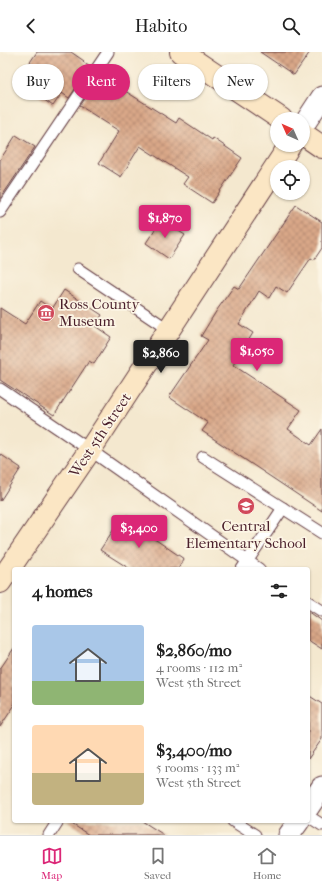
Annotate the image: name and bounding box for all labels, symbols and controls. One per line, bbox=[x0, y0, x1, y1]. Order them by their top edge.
icon: back bbox=[20, 15, 42, 37]
icon: search bbox=[280, 15, 302, 37]
text: Habito bbox=[135, 16, 187, 37]
chip: Buy bbox=[12, 64, 64, 100]
chip: Rent bbox=[72, 64, 130, 100]
chip: Filters bbox=[138, 64, 205, 100]
chip: New bbox=[213, 64, 268, 100]
north arrow bbox=[270, 112, 310, 152]
map controls bbox=[270, 112, 310, 200]
button: locate bbox=[270, 160, 310, 200]
pin: $1,870 bbox=[132, 205, 198, 239]
text: $1,870 bbox=[148, 210, 182, 225]
place label: Ross County Museum bbox=[59, 295, 141, 330]
museum icon: Ross County Museum bbox=[36, 303, 56, 323]
pin: $1,050 bbox=[224, 338, 290, 372]
pin: $2,860 bbox=[128, 340, 194, 374]
text: $1,050 bbox=[240, 343, 274, 358]
text: $2,860 bbox=[142, 345, 180, 360]
street label: West 5th Street bbox=[64, 389, 135, 482]
school or university icon: Central Elementary School bbox=[236, 496, 256, 516]
pin: $3,400 bbox=[106, 515, 172, 549]
place label: Central Elementary School bbox=[186, 517, 306, 552]
text: $3,400 bbox=[120, 520, 158, 535]
icon: filters bbox=[268, 580, 290, 602]
text: 4 homes bbox=[32, 581, 92, 601]
text: $2,860/mo bbox=[156, 640, 232, 660]
icon: home bbox=[64, 641, 112, 689]
text: 4 rooms · 112 m² bbox=[156, 660, 242, 675]
text: West 5th Street bbox=[156, 675, 241, 690]
text: $3,400/mo bbox=[156, 740, 232, 760]
icon: home bbox=[64, 741, 112, 789]
text: 5 rooms · 133 m² bbox=[156, 760, 239, 775]
text: West 5th Street bbox=[156, 775, 241, 790]
tab: Map bbox=[41, 845, 63, 882]
tab: Saved bbox=[144, 845, 171, 882]
tab: Home bbox=[253, 845, 281, 882]

